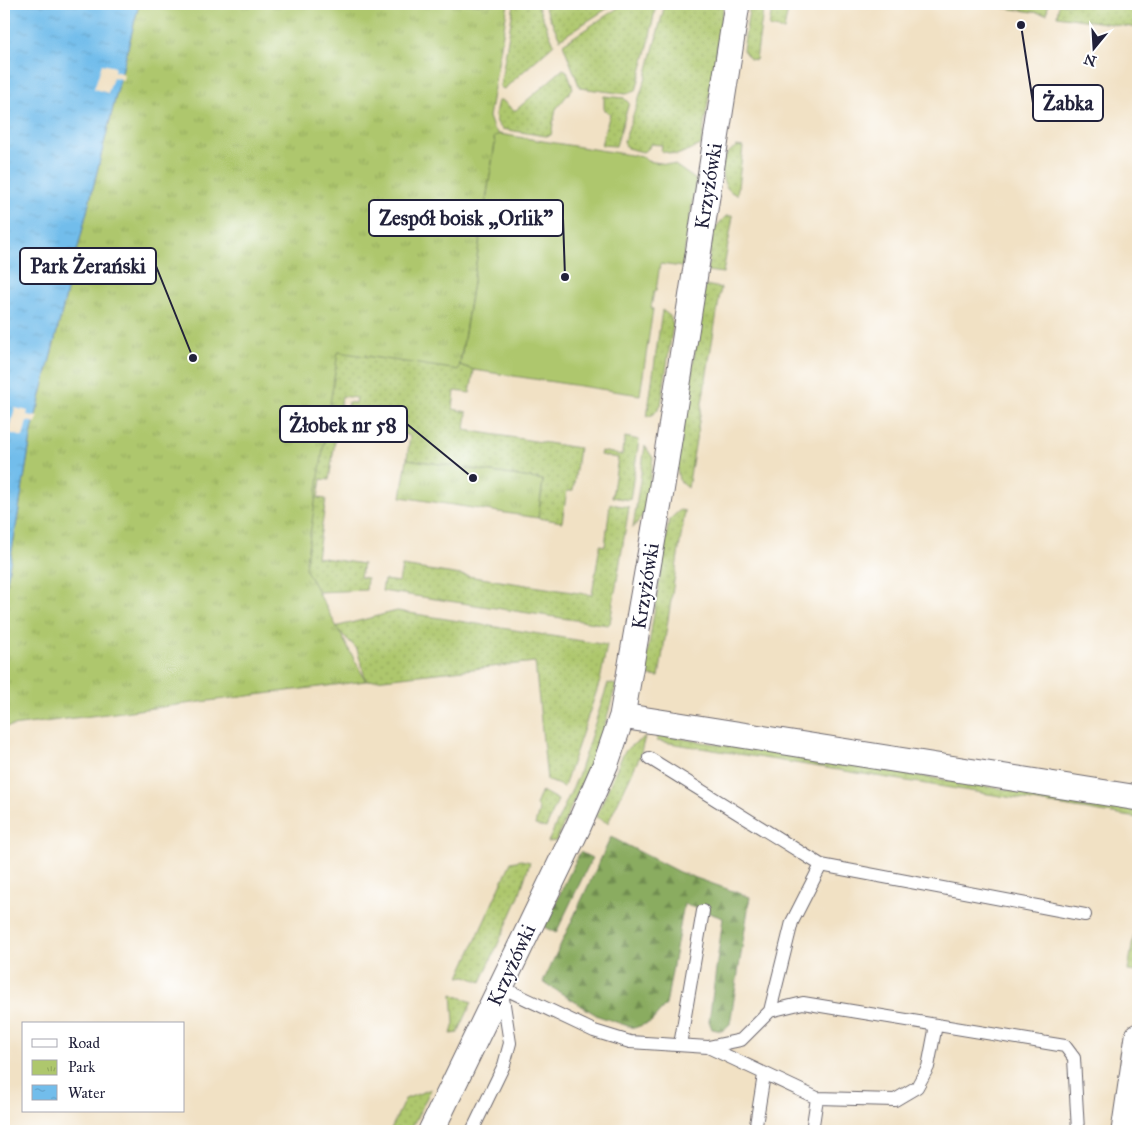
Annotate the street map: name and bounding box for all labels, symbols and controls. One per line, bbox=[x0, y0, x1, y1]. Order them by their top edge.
north arrow bbox=[1070, 22, 1120, 72]
text: N bbox=[1082, 50, 1098, 70]
callout: Żabka bbox=[1033, 85, 1103, 121]
text: Żabka bbox=[1043, 89, 1094, 116]
street label: Krzyżówki bbox=[689, 140, 727, 231]
callout: Zespół boisk „Orlik” bbox=[369, 200, 563, 236]
text: Zespół boisk „Orlik” bbox=[379, 205, 553, 231]
callout: Park Żerański bbox=[20, 248, 156, 284]
text: Park Żerański bbox=[30, 252, 146, 279]
callout: Żłobek nr 58 bbox=[280, 406, 407, 442]
text: Żłobek nr 58 bbox=[289, 411, 397, 438]
street label: Krzyżówki bbox=[626, 540, 664, 631]
street label: Krzyżówki bbox=[482, 920, 541, 1010]
legend bbox=[22, 1022, 185, 1112]
text: Road bbox=[68, 1034, 100, 1052]
text: Park bbox=[68, 1058, 95, 1076]
text: Water bbox=[68, 1084, 105, 1102]

